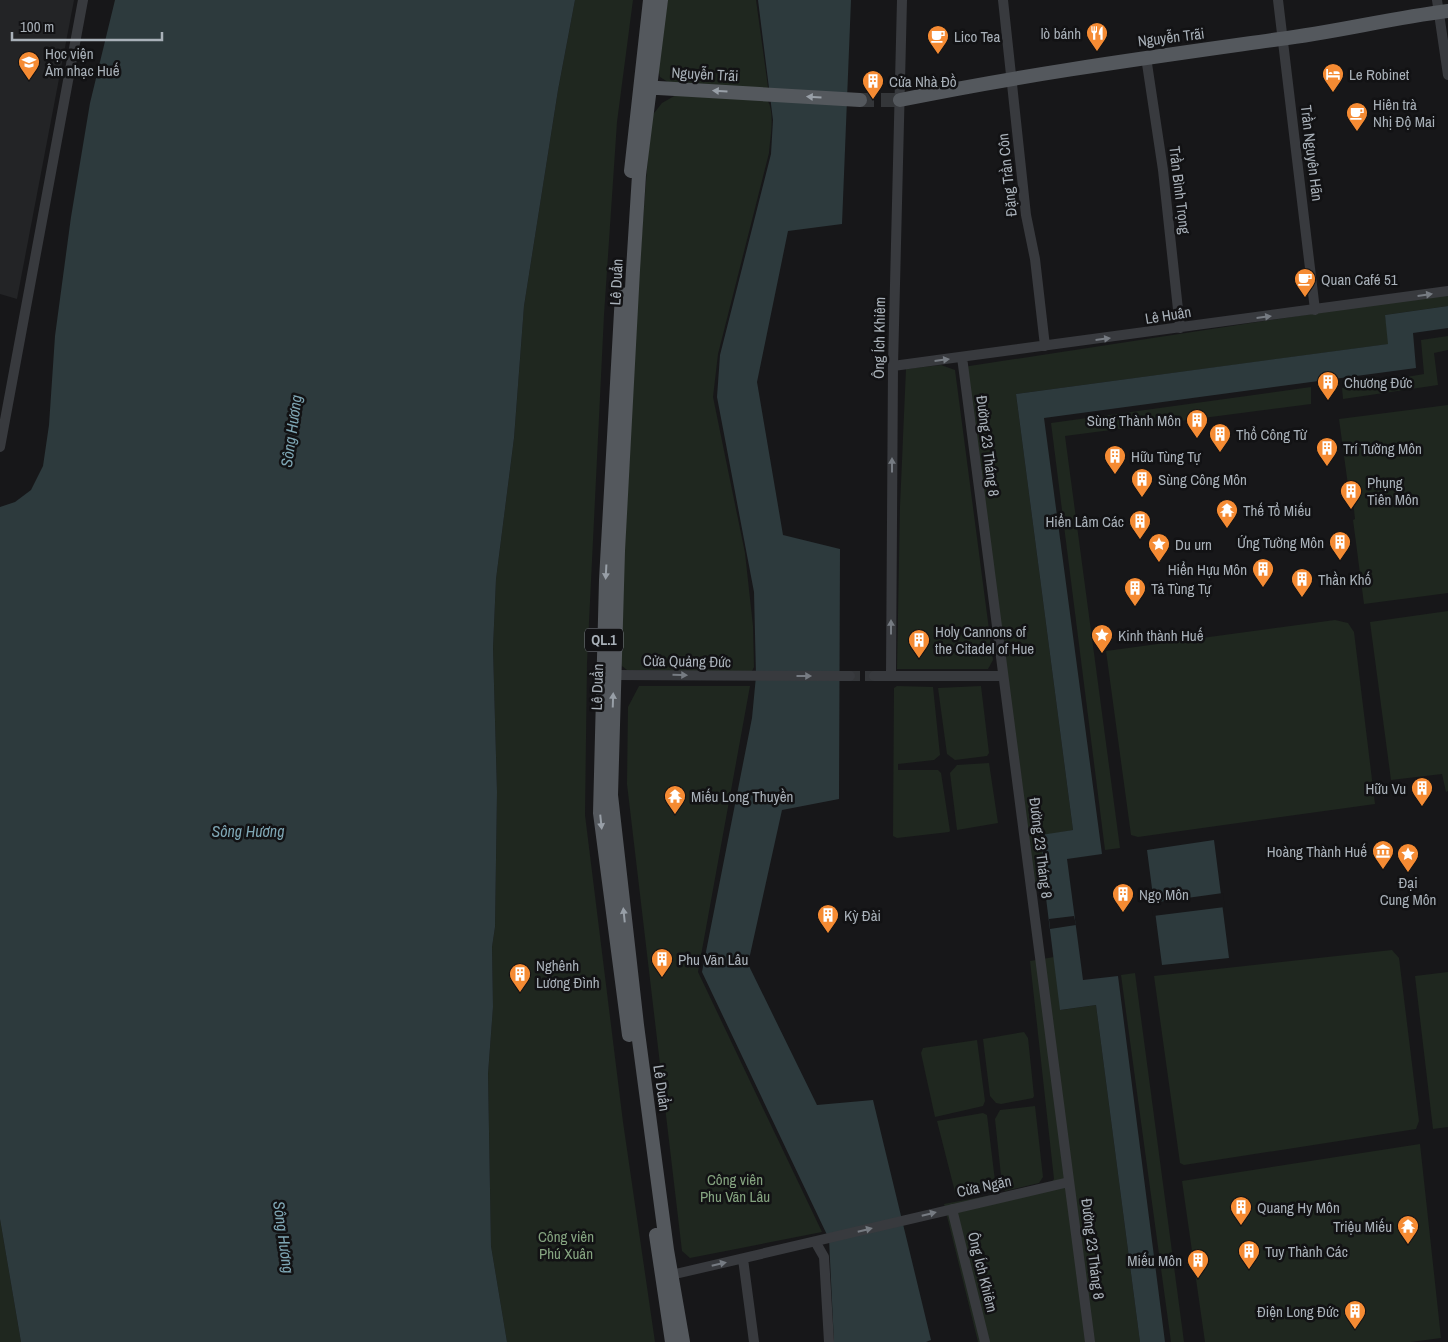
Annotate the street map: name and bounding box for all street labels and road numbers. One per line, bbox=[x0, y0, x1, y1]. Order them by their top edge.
street label: Nguyễn Trãi bbox=[1136, 22, 1206, 52]
street label: Nguyễn Trãi bbox=[671, 62, 739, 86]
street label: Trần Nguyên Hãn bbox=[1296, 104, 1328, 202]
street label: Đặng Trần Côn bbox=[992, 132, 1022, 218]
street label: Trần Bình Trọng bbox=[1164, 145, 1196, 235]
street label: Lê Duẩn bbox=[604, 258, 628, 306]
street label: Ông Ích Khiêm bbox=[868, 297, 890, 379]
street label: Lê Huân bbox=[1143, 301, 1193, 329]
street label: Đường 23 Tháng 8 bbox=[971, 394, 1005, 498]
road number: QL.1 bbox=[585, 628, 623, 652]
street label: Cửa Quảng Đức bbox=[643, 650, 731, 672]
street label: Lê Duẩn bbox=[586, 663, 608, 711]
street label: Đường 23 Tháng 8 bbox=[1024, 796, 1058, 900]
street label: Lê Duẩn bbox=[648, 1064, 676, 1112]
street label: Cửa Ngăn bbox=[955, 1170, 1013, 1202]
street label: Đường 23 Tháng 8 bbox=[1076, 1197, 1110, 1301]
street label: Ông Ích Khiêm bbox=[963, 1230, 1003, 1314]

